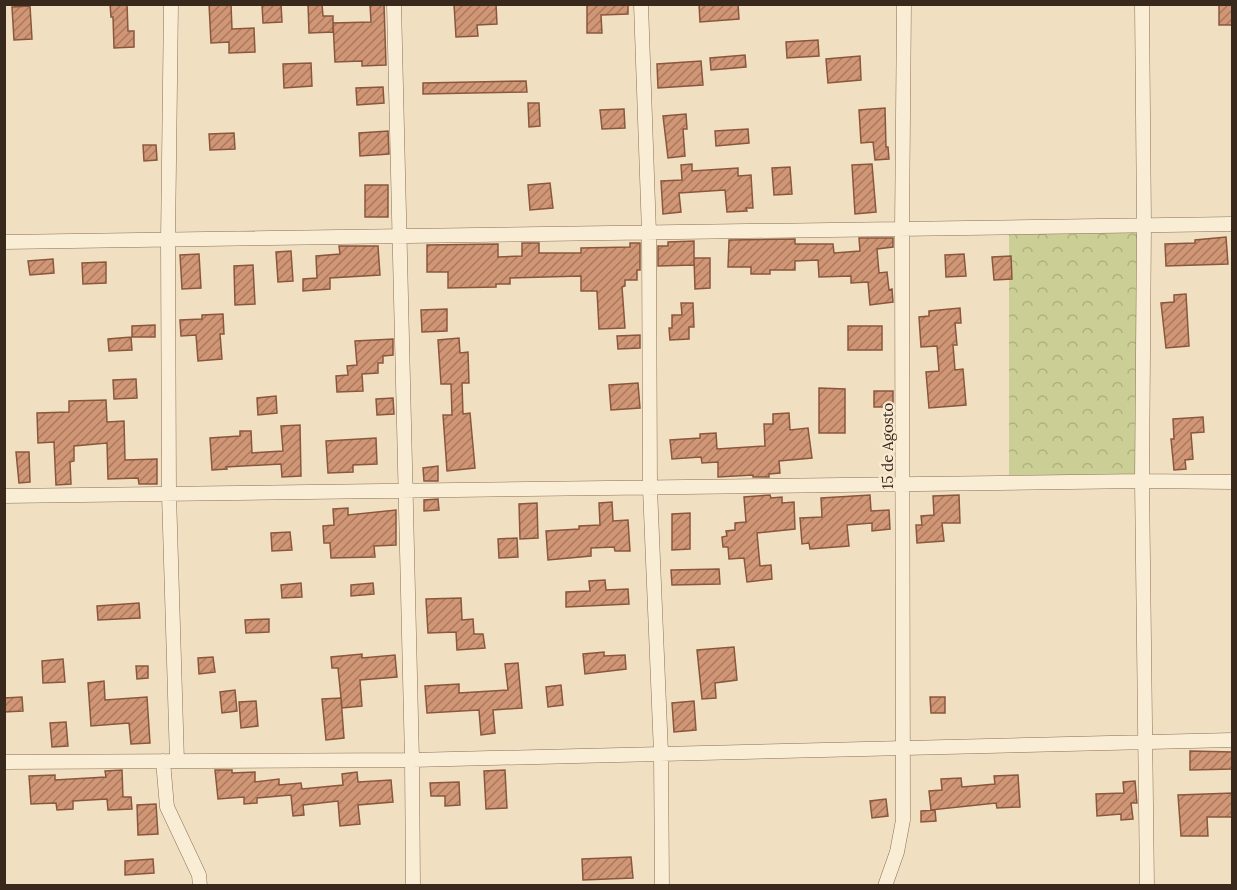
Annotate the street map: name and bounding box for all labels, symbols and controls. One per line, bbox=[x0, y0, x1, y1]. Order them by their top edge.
street label: 15 de Agosto bbox=[878, 403, 897, 489]

